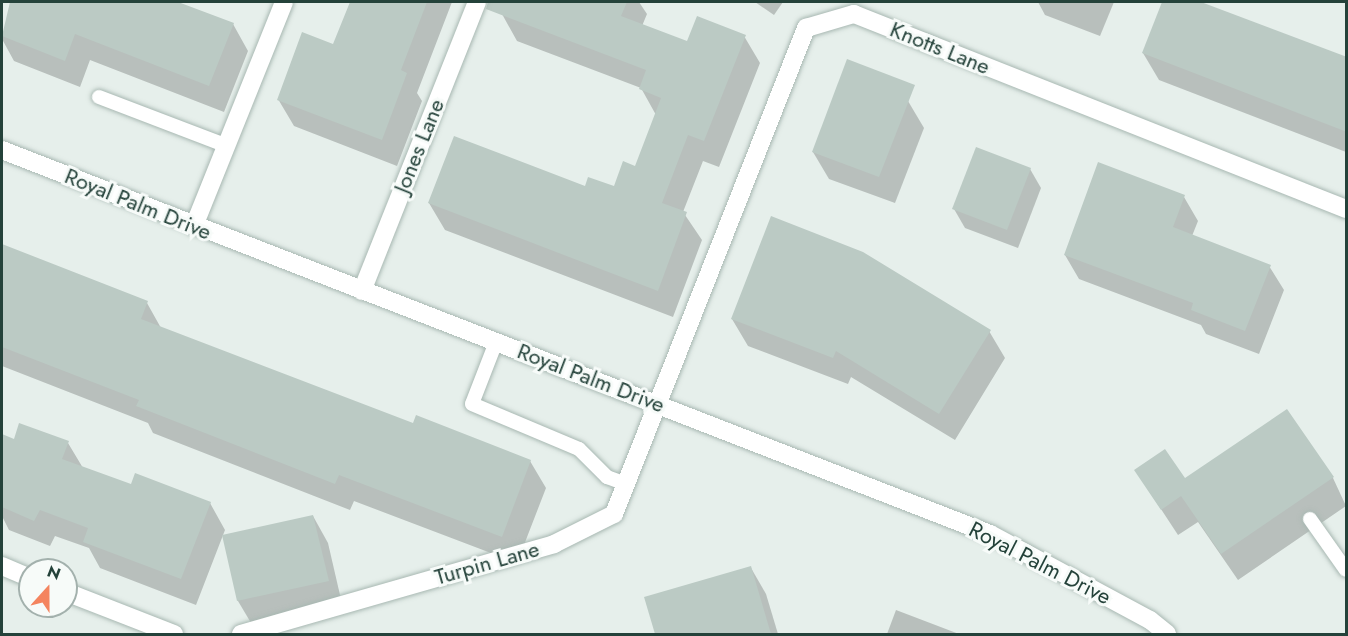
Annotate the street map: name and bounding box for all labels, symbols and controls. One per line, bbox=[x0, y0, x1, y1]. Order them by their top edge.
street label: Knotts Lane bbox=[886, 16, 994, 80]
street label: Jones Lane bbox=[388, 95, 450, 197]
street label: Royal Palm Drive bbox=[61, 163, 215, 245]
street label: Royal Palm Drive bbox=[514, 338, 668, 418]
street label: Royal Palm Drive bbox=[965, 516, 1115, 610]
street label: Turpin Lane bbox=[432, 536, 542, 590]
north arrow bbox=[18, 558, 78, 618]
text: N bbox=[44, 560, 64, 586]

